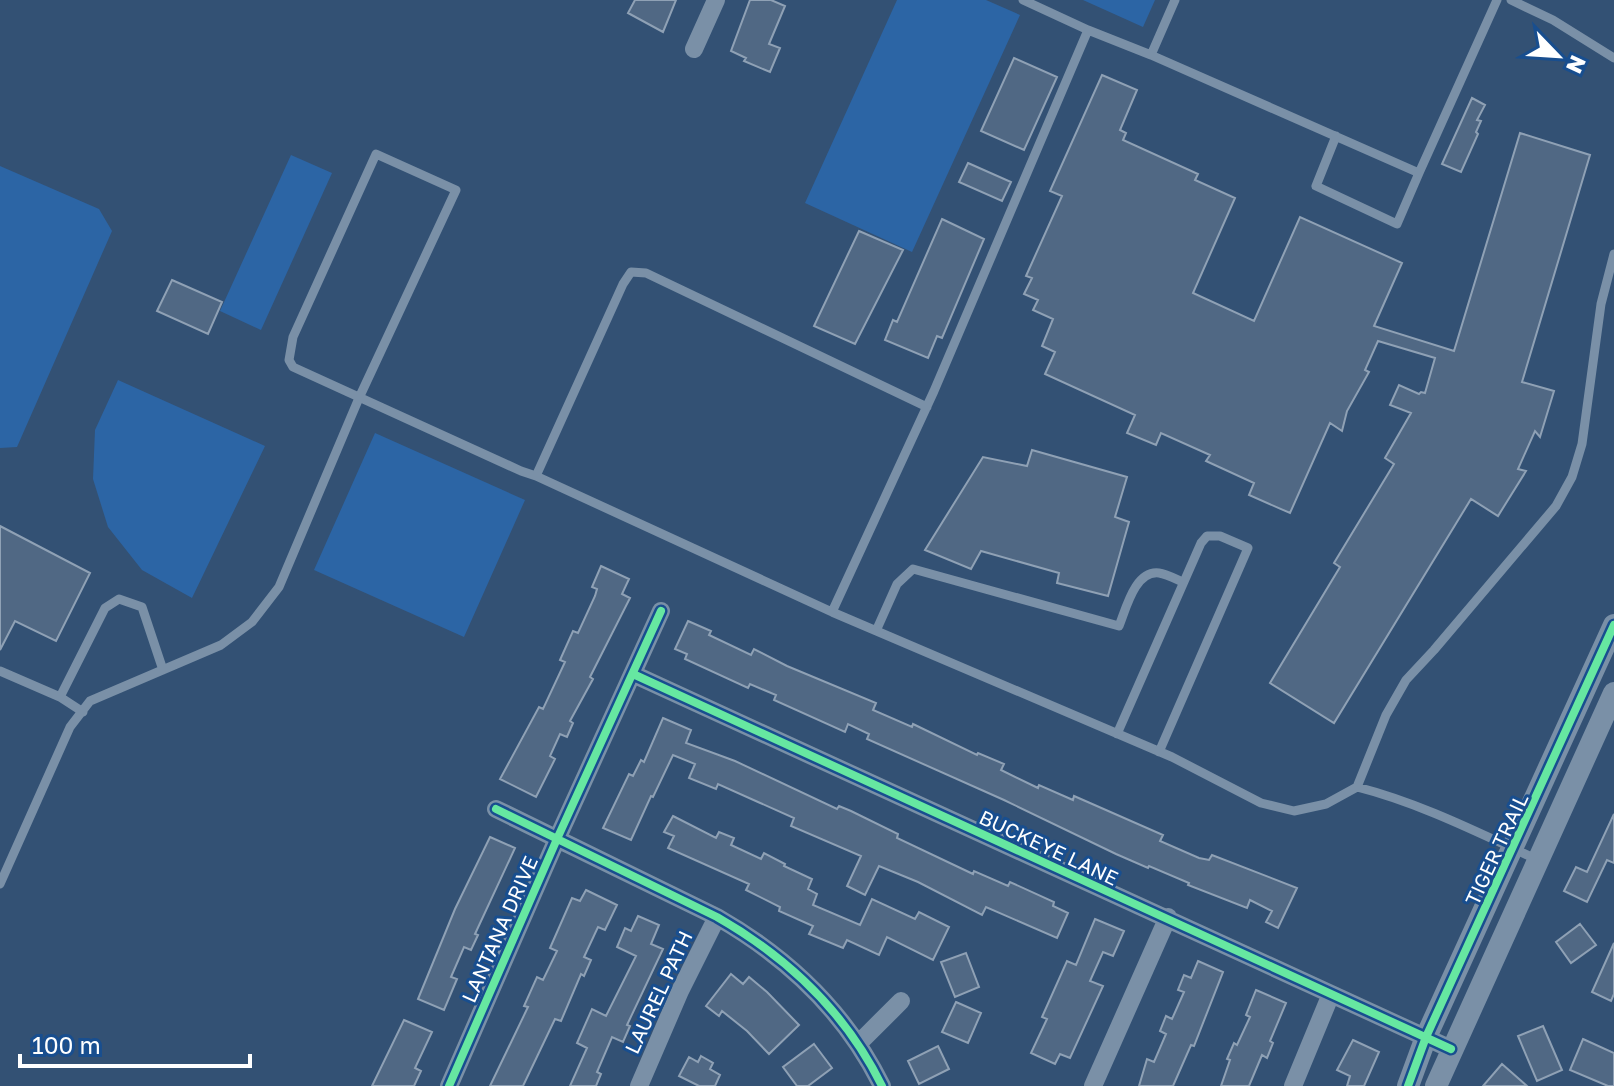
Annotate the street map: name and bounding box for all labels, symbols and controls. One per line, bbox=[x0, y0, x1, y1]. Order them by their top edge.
north arrow bbox=[1518, 16, 1598, 96]
text: N bbox=[1561, 51, 1592, 78]
street label: TIGER TRAIL bbox=[1460, 789, 1532, 909]
street label: BUCKEYE LANE bbox=[976, 804, 1122, 890]
street label: LANTANA DRIVE bbox=[456, 852, 542, 1006]
street label: LAUREL PATH bbox=[619, 927, 697, 1057]
scale bar bbox=[20, 1018, 250, 1068]
text: 100 m bbox=[32, 1030, 101, 1059]

